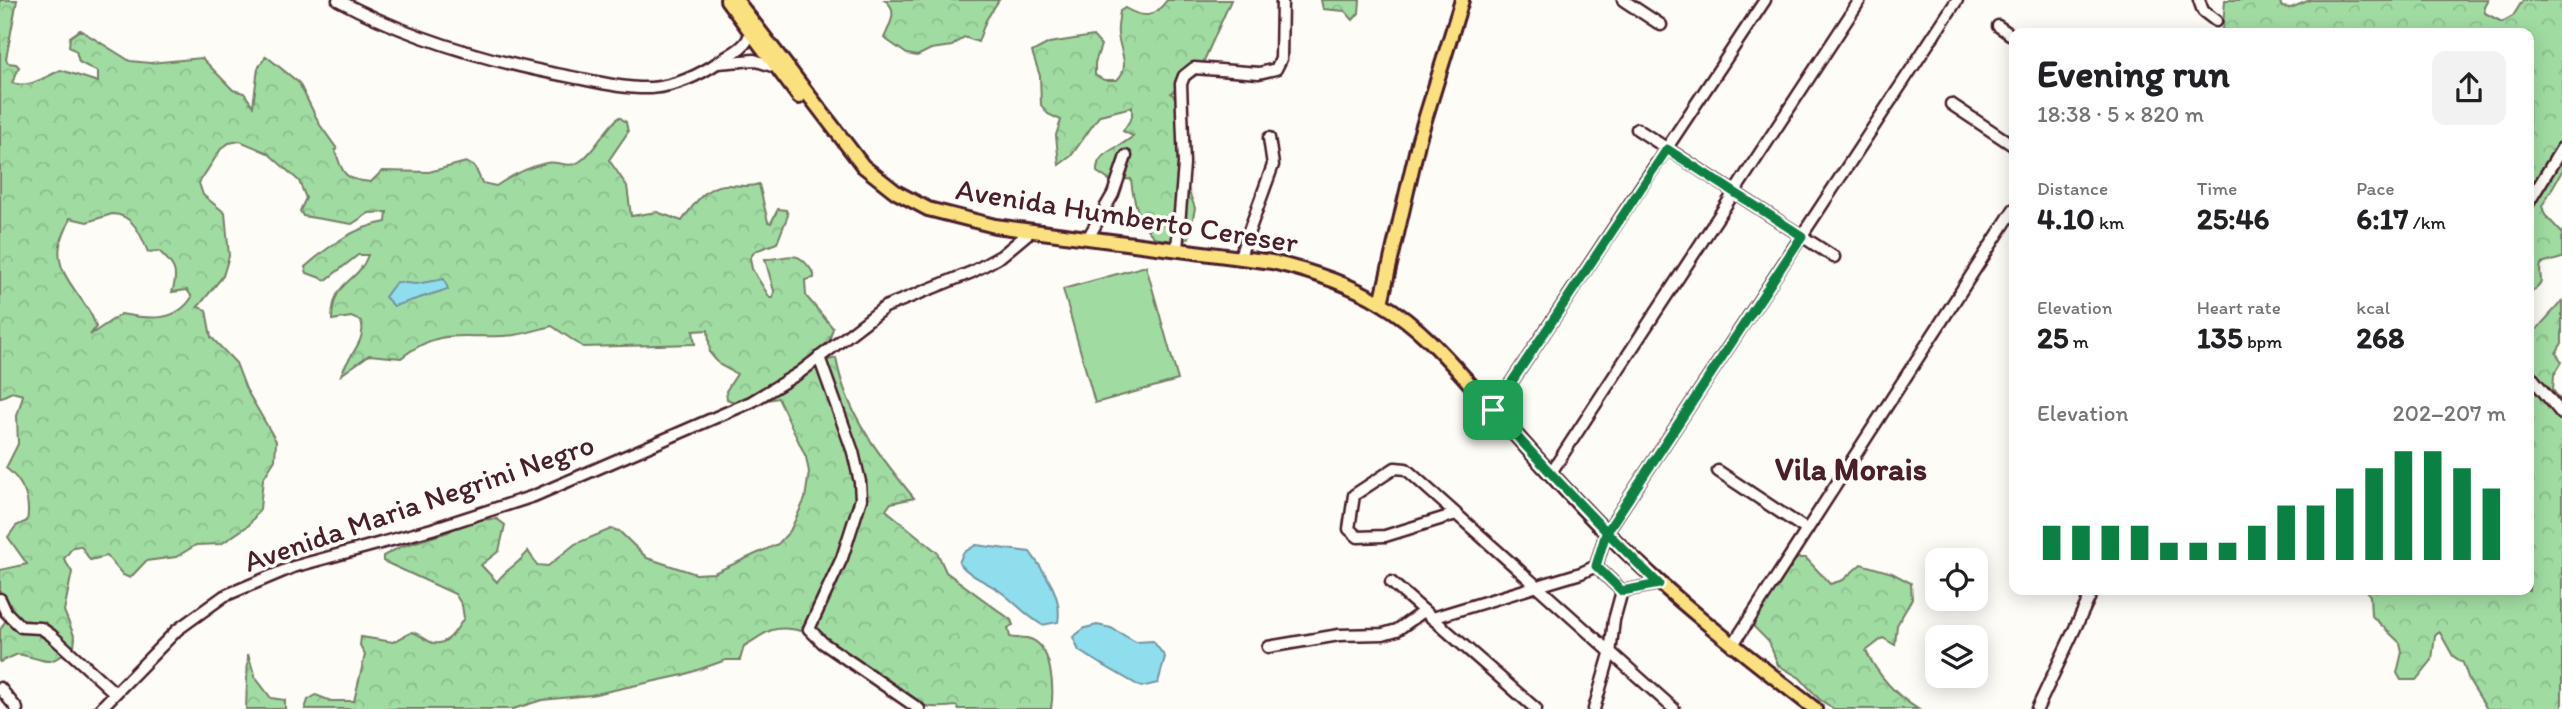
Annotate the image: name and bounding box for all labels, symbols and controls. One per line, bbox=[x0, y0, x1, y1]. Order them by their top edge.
text: Evening run bbox=[2037, 51, 2230, 97]
button: share bbox=[2432, 51, 2506, 125]
text: 18:38 · 5 × 820 m bbox=[2037, 100, 2204, 128]
street label: Avenida Humberto Cereser bbox=[953, 170, 1301, 261]
text: Distance bbox=[2037, 177, 2108, 200]
text: Time bbox=[2197, 177, 2237, 200]
text: Pace bbox=[2356, 177, 2394, 200]
text: 4.10 bbox=[2037, 200, 2095, 237]
text: 25:46 bbox=[2197, 200, 2269, 237]
text: 6:17 bbox=[2356, 200, 2408, 237]
text: km bbox=[2095, 211, 2124, 234]
text: /km bbox=[2408, 211, 2446, 234]
text: Elevation bbox=[2037, 296, 2113, 319]
text: Heart rate bbox=[2197, 296, 2281, 319]
text: kcal bbox=[2356, 296, 2390, 319]
text: 25 bbox=[2037, 319, 2069, 356]
text: 135 bbox=[2197, 319, 2243, 356]
text: 268 bbox=[2356, 319, 2404, 356]
text: m bbox=[2069, 330, 2089, 353]
text: bpm bbox=[2243, 330, 2282, 353]
pin bbox=[1463, 380, 1523, 440]
icon: arrive bbox=[1474, 391, 1512, 429]
text: Elevation bbox=[2037, 399, 2128, 427]
text: 202–207 m bbox=[2393, 399, 2506, 427]
street label: Avenida Maria Negrini Negro bbox=[239, 425, 599, 580]
district label: Vila Morais bbox=[1775, 450, 1927, 488]
map controls bbox=[1925, 548, 1988, 688]
button: locate bbox=[1925, 548, 1988, 611]
button: layers bbox=[1925, 625, 1988, 688]

